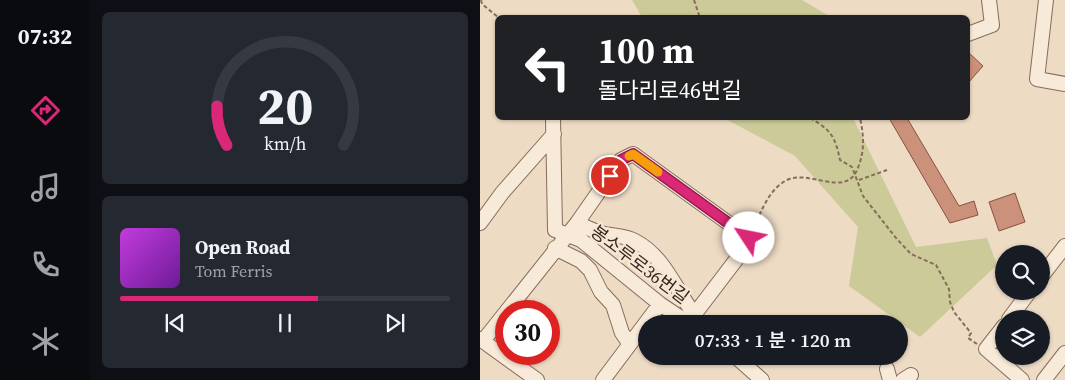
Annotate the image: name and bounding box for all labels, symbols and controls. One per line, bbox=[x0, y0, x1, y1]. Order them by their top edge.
text: 07:32 bbox=[18, 21, 72, 51]
text: 100 m bbox=[598, 27, 694, 75]
icon: left bbox=[515, 35, 580, 100]
text: 20 bbox=[257, 70, 313, 141]
text: 돌다리로46번길 bbox=[598, 75, 741, 105]
icon: directions bbox=[28, 93, 63, 128]
text: km/h bbox=[264, 131, 307, 156]
pin bbox=[589, 155, 631, 197]
icon: arrive bbox=[596, 162, 624, 190]
icon: music bbox=[28, 170, 63, 205]
position arrow bbox=[722, 211, 774, 263]
street label: 봉소루로36번길 bbox=[586, 219, 694, 309]
text: Open Road bbox=[195, 234, 290, 260]
map controls bbox=[995, 245, 1050, 365]
button: search bbox=[995, 245, 1050, 300]
icon: phone bbox=[28, 247, 63, 282]
text: Tom Ferris bbox=[195, 260, 273, 282]
speed limit sign: 30 bbox=[495, 300, 560, 365]
icon: previous bbox=[161, 309, 189, 337]
icon: pause bbox=[271, 309, 299, 337]
icon: next bbox=[381, 309, 409, 337]
button: layers bbox=[995, 310, 1050, 365]
icon: climate bbox=[28, 324, 63, 359]
text: 07:33 · 1 분 · 120 m bbox=[695, 327, 851, 353]

